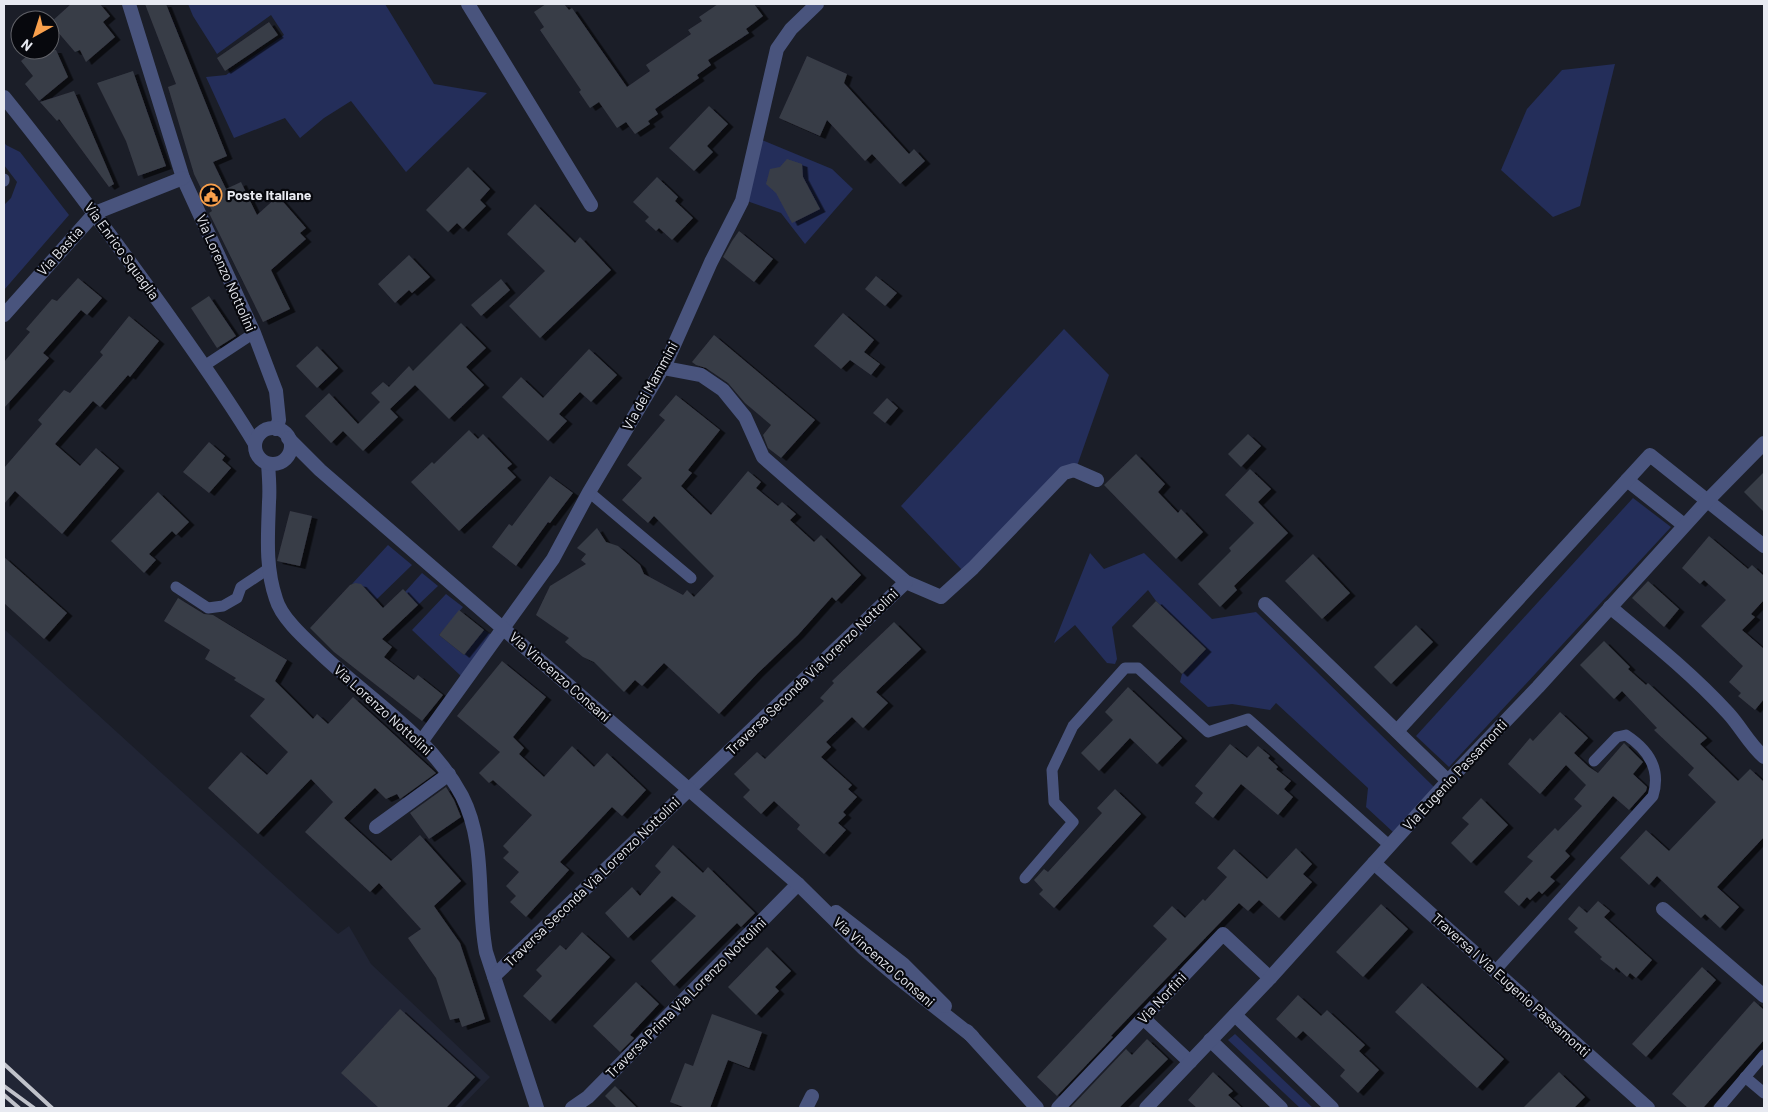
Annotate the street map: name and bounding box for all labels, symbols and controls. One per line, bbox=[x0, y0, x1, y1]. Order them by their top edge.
north arrow bbox=[10, 10, 60, 60]
text: N bbox=[18, 36, 35, 55]
public building icon: Poste Italiane bbox=[199, 183, 223, 207]
place label: Poste Italiane bbox=[227, 186, 312, 203]
street label: Via Enrico Squaglia bbox=[81, 199, 163, 303]
street label: Via Lorenzo Nottolini bbox=[193, 212, 260, 334]
street label: Via Bastia bbox=[33, 223, 86, 279]
street label: Via dei Mammini bbox=[618, 339, 681, 433]
street label: Traversa Seconda Via lorenzo Nottolini bbox=[722, 585, 901, 758]
street label: Via Vincenzo Consani bbox=[506, 628, 614, 725]
street label: Via Lorenzo Nottolini bbox=[331, 661, 436, 758]
street label: Via Eugenio Passamonti bbox=[1399, 716, 1510, 834]
street label: Traversa Seconda Via Lorenzo Nottolini bbox=[500, 793, 683, 970]
street label: Traversa I Via Eugenio Passamonti bbox=[1429, 909, 1594, 1060]
street label: Via Vincenzo Consani bbox=[830, 913, 938, 1010]
street label: Traversa Prima Via Lorenzo Nottolini bbox=[602, 914, 769, 1081]
street label: Via Norfini bbox=[1134, 969, 1190, 1027]

